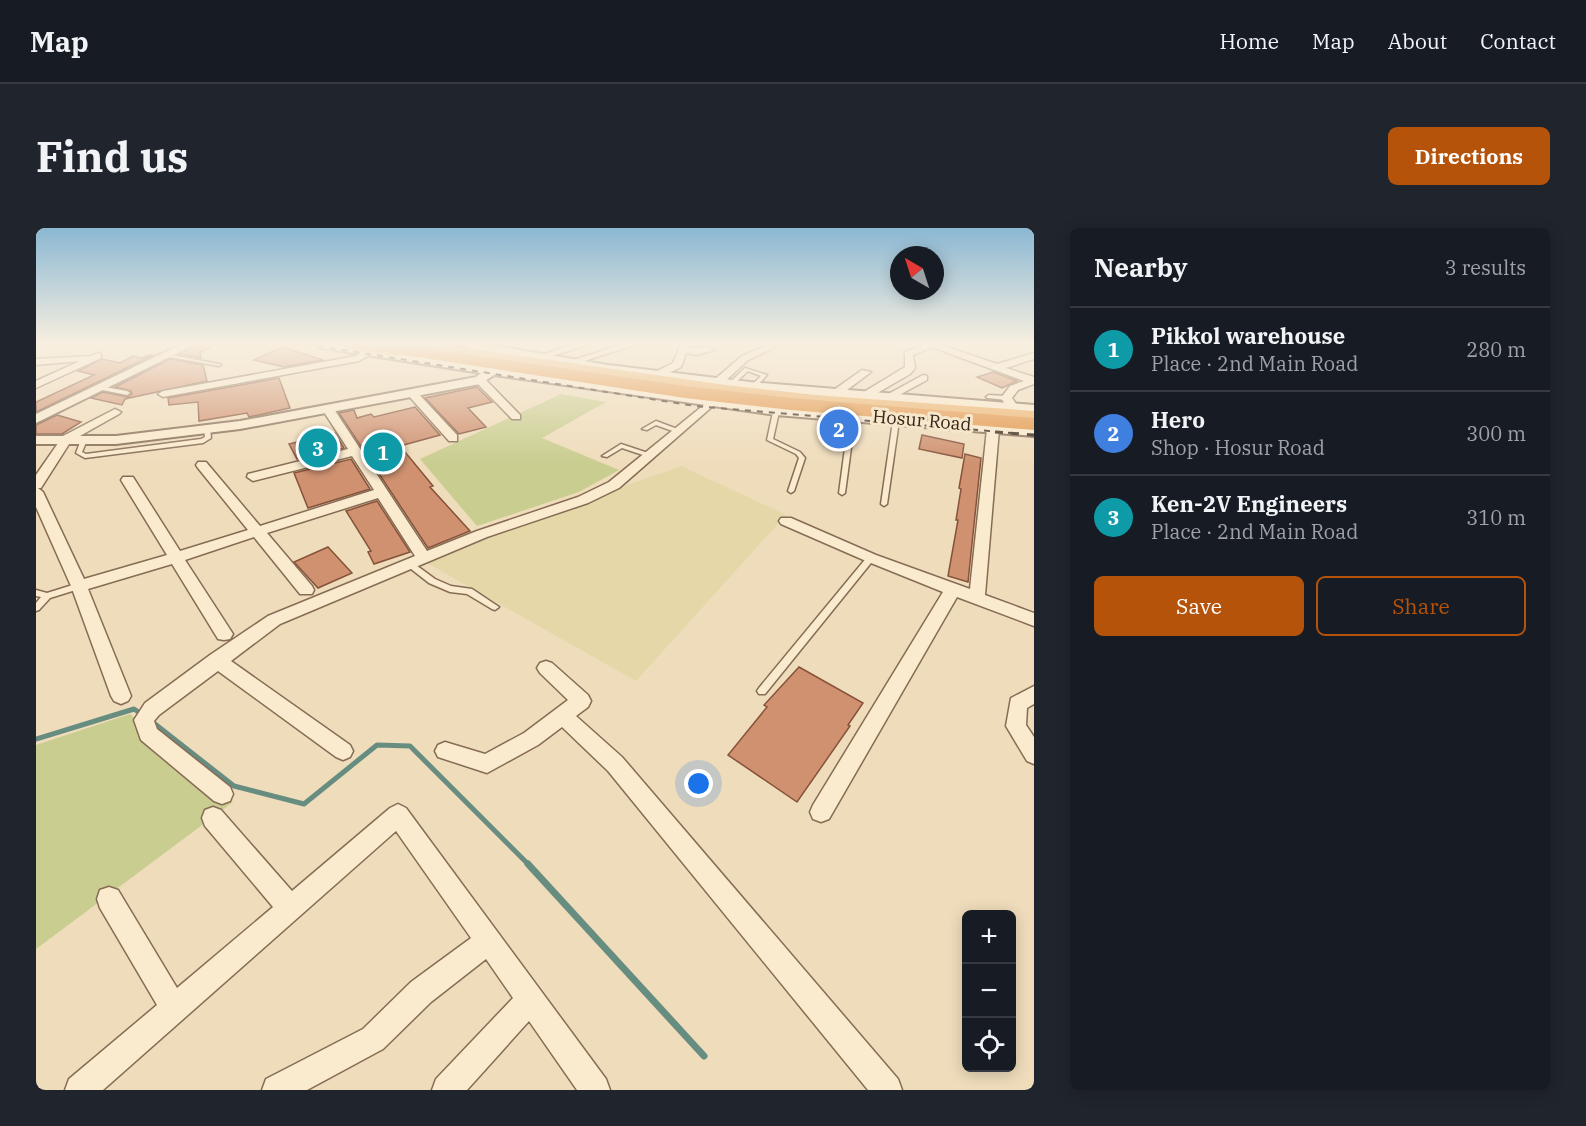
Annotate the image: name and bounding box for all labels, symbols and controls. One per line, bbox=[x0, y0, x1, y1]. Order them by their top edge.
text: Map bbox=[30, 23, 89, 60]
text: Home bbox=[1219, 27, 1279, 55]
text: Map bbox=[1312, 27, 1355, 55]
text: About bbox=[1388, 27, 1447, 55]
text: Contact bbox=[1480, 27, 1556, 55]
button: Directions bbox=[1388, 127, 1550, 185]
text: Find us bbox=[36, 129, 188, 184]
north arrow bbox=[890, 246, 944, 300]
text: Nearby bbox=[1094, 250, 1188, 284]
text: 3 results bbox=[1445, 254, 1526, 281]
text: Pikkol warehouse bbox=[1151, 321, 1345, 350]
text: 1 bbox=[1108, 336, 1120, 363]
text: 280 m bbox=[1466, 336, 1526, 363]
text: Place · 2nd Main Road bbox=[1151, 350, 1358, 377]
street label: Hosur Road bbox=[872, 404, 973, 436]
text: Hero bbox=[1151, 405, 1205, 434]
pin: 2 bbox=[820, 406, 858, 452]
text: 2 bbox=[1108, 420, 1120, 447]
text: 300 m bbox=[1466, 420, 1526, 447]
pin: 3 bbox=[298, 426, 338, 470]
pin: 1 bbox=[364, 430, 402, 474]
text: Shop · Hosur Road bbox=[1151, 434, 1325, 461]
text: Ken-2V Engineers bbox=[1151, 489, 1347, 518]
text: 3 bbox=[1108, 504, 1120, 531]
text: 310 m bbox=[1466, 504, 1526, 531]
text: Place · 2nd Main Road bbox=[1151, 518, 1358, 545]
button: Save bbox=[1094, 576, 1304, 636]
button: Share bbox=[1316, 576, 1526, 636]
your location bbox=[684, 769, 713, 798]
map controls bbox=[962, 910, 1016, 1072]
button: + bbox=[962, 910, 1016, 964]
button: − bbox=[962, 964, 1016, 1018]
button: locate bbox=[962, 1018, 1016, 1072]

